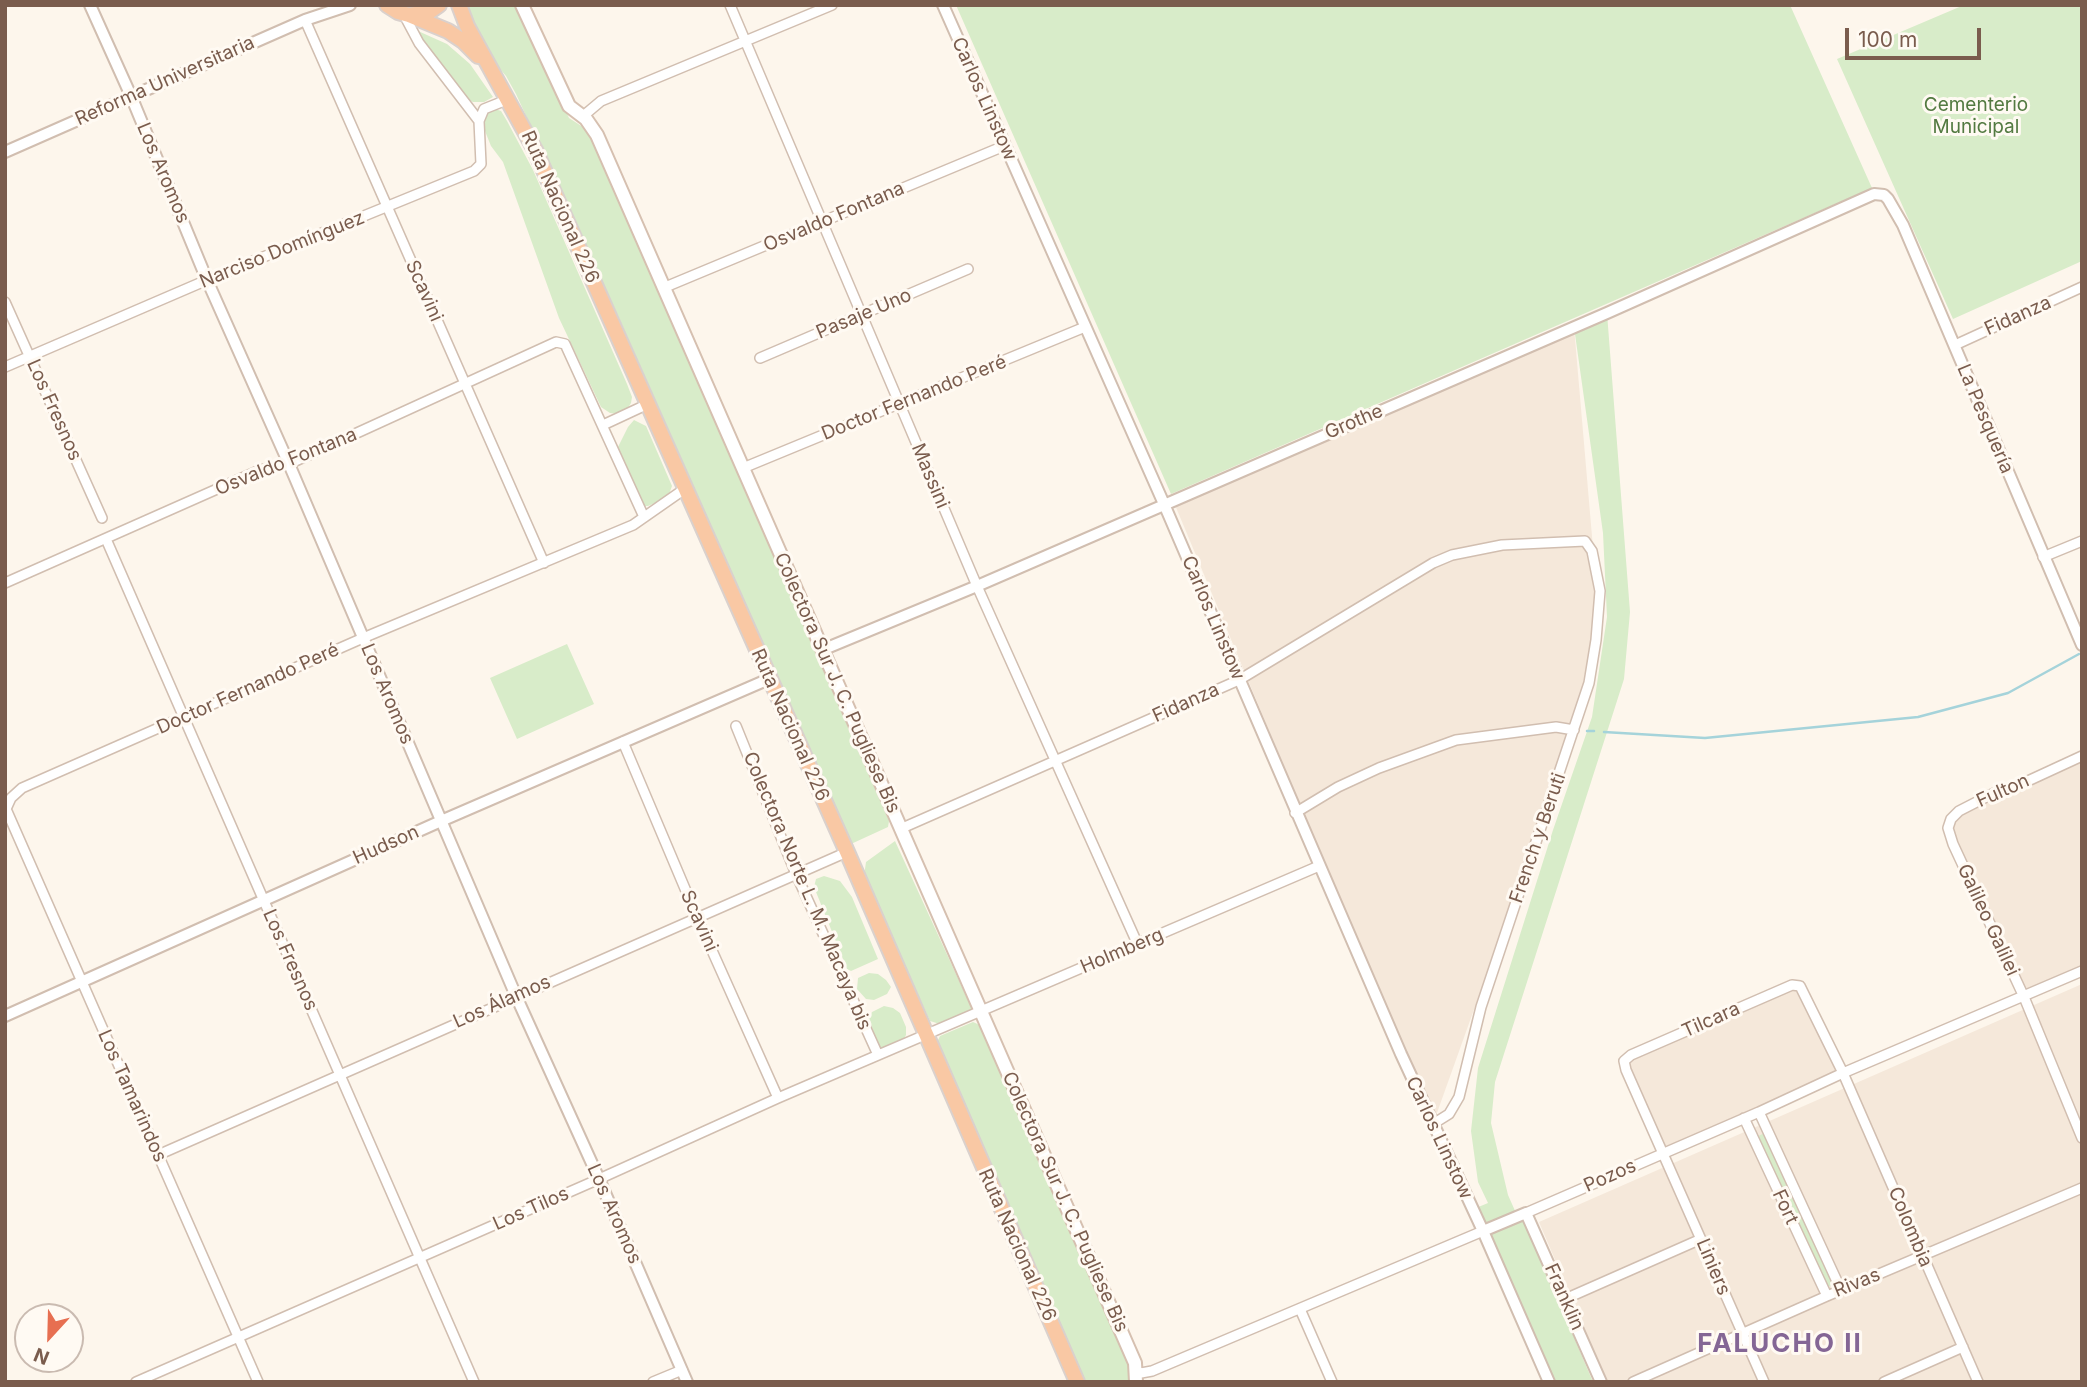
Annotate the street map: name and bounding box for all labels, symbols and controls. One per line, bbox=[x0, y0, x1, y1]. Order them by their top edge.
scale bar bbox=[1849, 14, 1986, 58]
text: 100 m bbox=[1858, 27, 1917, 52]
street label: Reforma Universitaria bbox=[72, 31, 258, 131]
street label: Carlos Linstow bbox=[947, 34, 1021, 164]
park label: Cementerio Municipal bbox=[1924, 94, 2028, 138]
street label: Los Aromos bbox=[132, 119, 194, 227]
street label: Ruta Nacional 226 bbox=[516, 127, 604, 287]
street label: Osvaldo Fontana bbox=[760, 177, 908, 257]
street label: Narciso Domínguez bbox=[196, 207, 368, 293]
street label: Scavini bbox=[400, 257, 448, 325]
street label: Pasaje Uno bbox=[813, 284, 915, 344]
street label: Fidanza bbox=[1981, 291, 2055, 341]
street label: Doctor Fernando Peré bbox=[818, 350, 1010, 446]
street label: Los Fresnos bbox=[21, 356, 87, 464]
street label: La Pesquería bbox=[1952, 361, 2018, 477]
street label: Grothe bbox=[1322, 400, 1386, 444]
street label: Osvaldo Fontana bbox=[212, 423, 360, 501]
street label: Massini bbox=[906, 440, 954, 512]
street label: Colectora Sur J. C. Pugliese Bis bbox=[769, 549, 905, 817]
street label: Carlos Linstow bbox=[1177, 553, 1249, 683]
street label: Doctor Fernando Peré bbox=[153, 638, 343, 740]
street label: Los Aromos bbox=[356, 640, 418, 748]
street label: Ruta Nacional 226 bbox=[746, 645, 834, 805]
street label: Fidanza bbox=[1149, 678, 1223, 728]
street label: Colectora Norte L. M. Macaya bis bbox=[738, 749, 876, 1033]
street label: Fulton bbox=[1973, 769, 2033, 813]
street label: French y Beruti bbox=[1505, 770, 1571, 906]
street label: Hudson bbox=[350, 820, 422, 870]
street label: Galileo Galilei bbox=[1952, 860, 2024, 980]
street label: Scavini bbox=[675, 887, 723, 955]
street label: Los Fresnos bbox=[257, 906, 323, 1014]
street label: Holmberg bbox=[1077, 923, 1167, 979]
street label: Los Álamos bbox=[450, 970, 554, 1034]
street label: Tilcara bbox=[1679, 997, 1743, 1043]
street label: Los Tamarindos bbox=[93, 1026, 171, 1166]
street label: Colectora Sur J. C. Pugliese Bis bbox=[997, 1068, 1133, 1336]
street label: Carlos Linstow bbox=[1401, 1073, 1477, 1203]
street label: Pozos bbox=[1580, 1154, 1640, 1198]
street label: Los Aromos bbox=[582, 1161, 646, 1267]
street label: Ruta Nacional 226 bbox=[973, 1165, 1061, 1325]
street label: Los Tilos bbox=[490, 1182, 572, 1236]
street label: Colombia bbox=[1883, 1184, 1937, 1270]
street label: Fort bbox=[1767, 1186, 1803, 1228]
street label: Liniers bbox=[1691, 1235, 1735, 1299]
street label: Franklin bbox=[1539, 1260, 1589, 1334]
street label: Rivas bbox=[1830, 1263, 1884, 1303]
north arrow bbox=[14, 1303, 84, 1373]
district label: FALUCHO II bbox=[1699, 1328, 1861, 1360]
text: N bbox=[31, 1343, 53, 1369]

